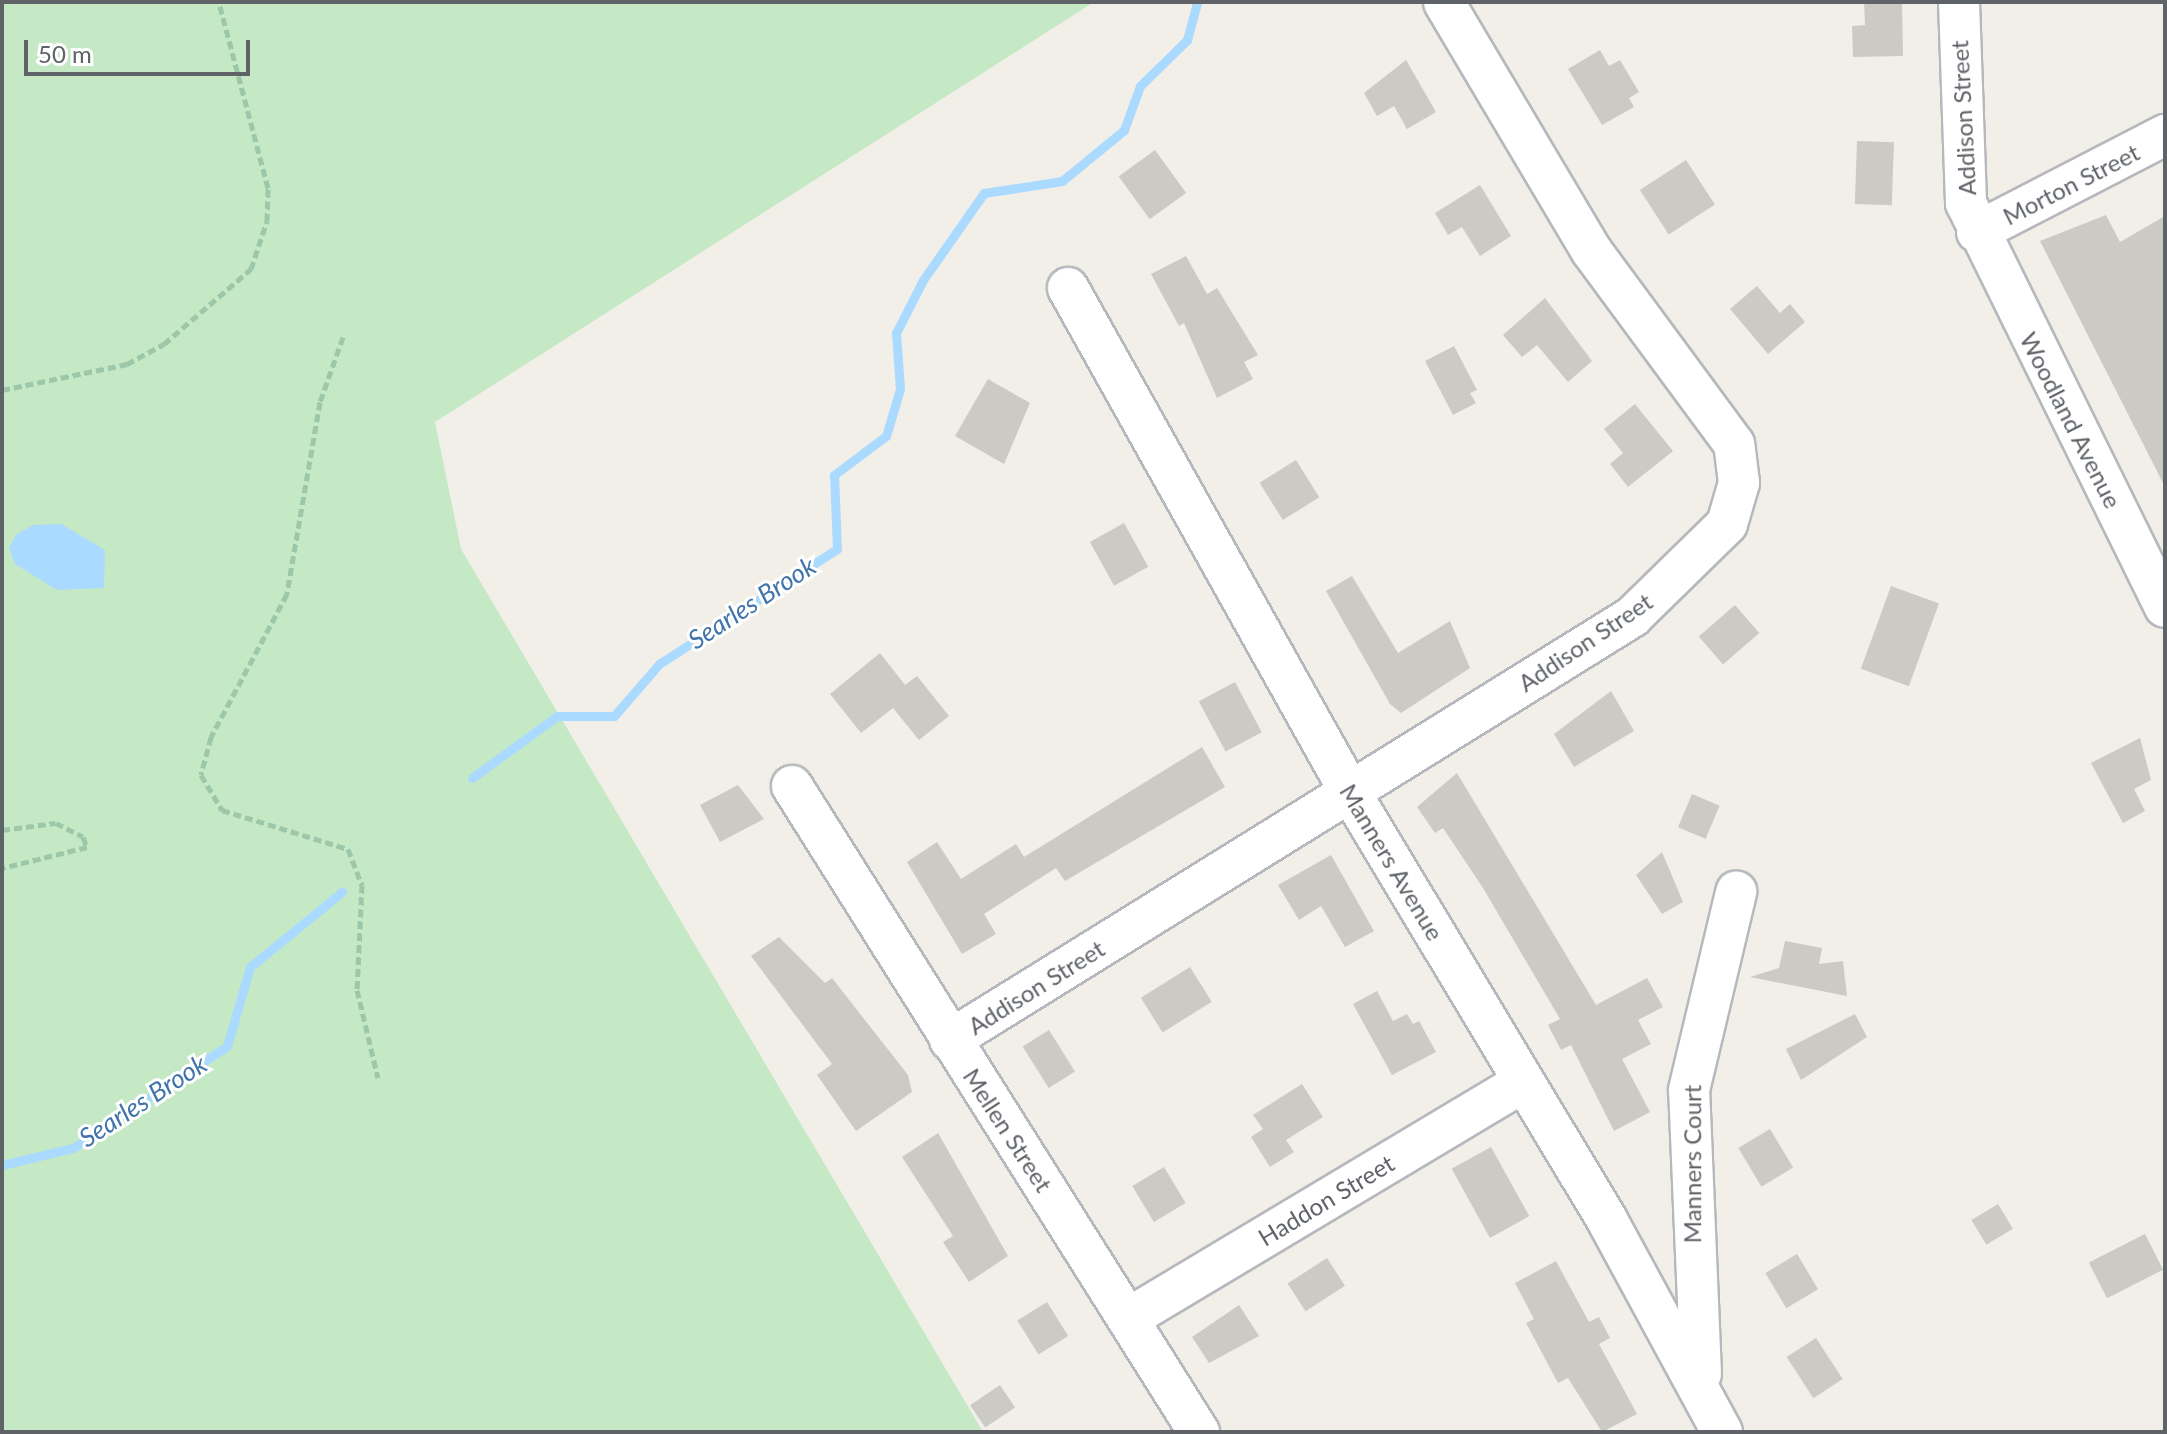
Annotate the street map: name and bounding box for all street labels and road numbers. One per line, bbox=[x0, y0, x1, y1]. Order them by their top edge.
street label: Addison Street bbox=[1945, 40, 1981, 196]
street label: Morton Street bbox=[1998, 137, 2144, 231]
street label: Woodland Avenue bbox=[2014, 327, 2128, 513]
street label: Addison Street bbox=[1513, 587, 1657, 697]
street label: Manners Avenue bbox=[1334, 778, 1450, 946]
street label: Addison Street bbox=[962, 934, 1110, 1040]
street label: Mellen Street bbox=[957, 1063, 1059, 1197]
street label: Manners Court bbox=[1678, 1085, 1706, 1243]
street label: Haddon Street bbox=[1253, 1148, 1399, 1252]

